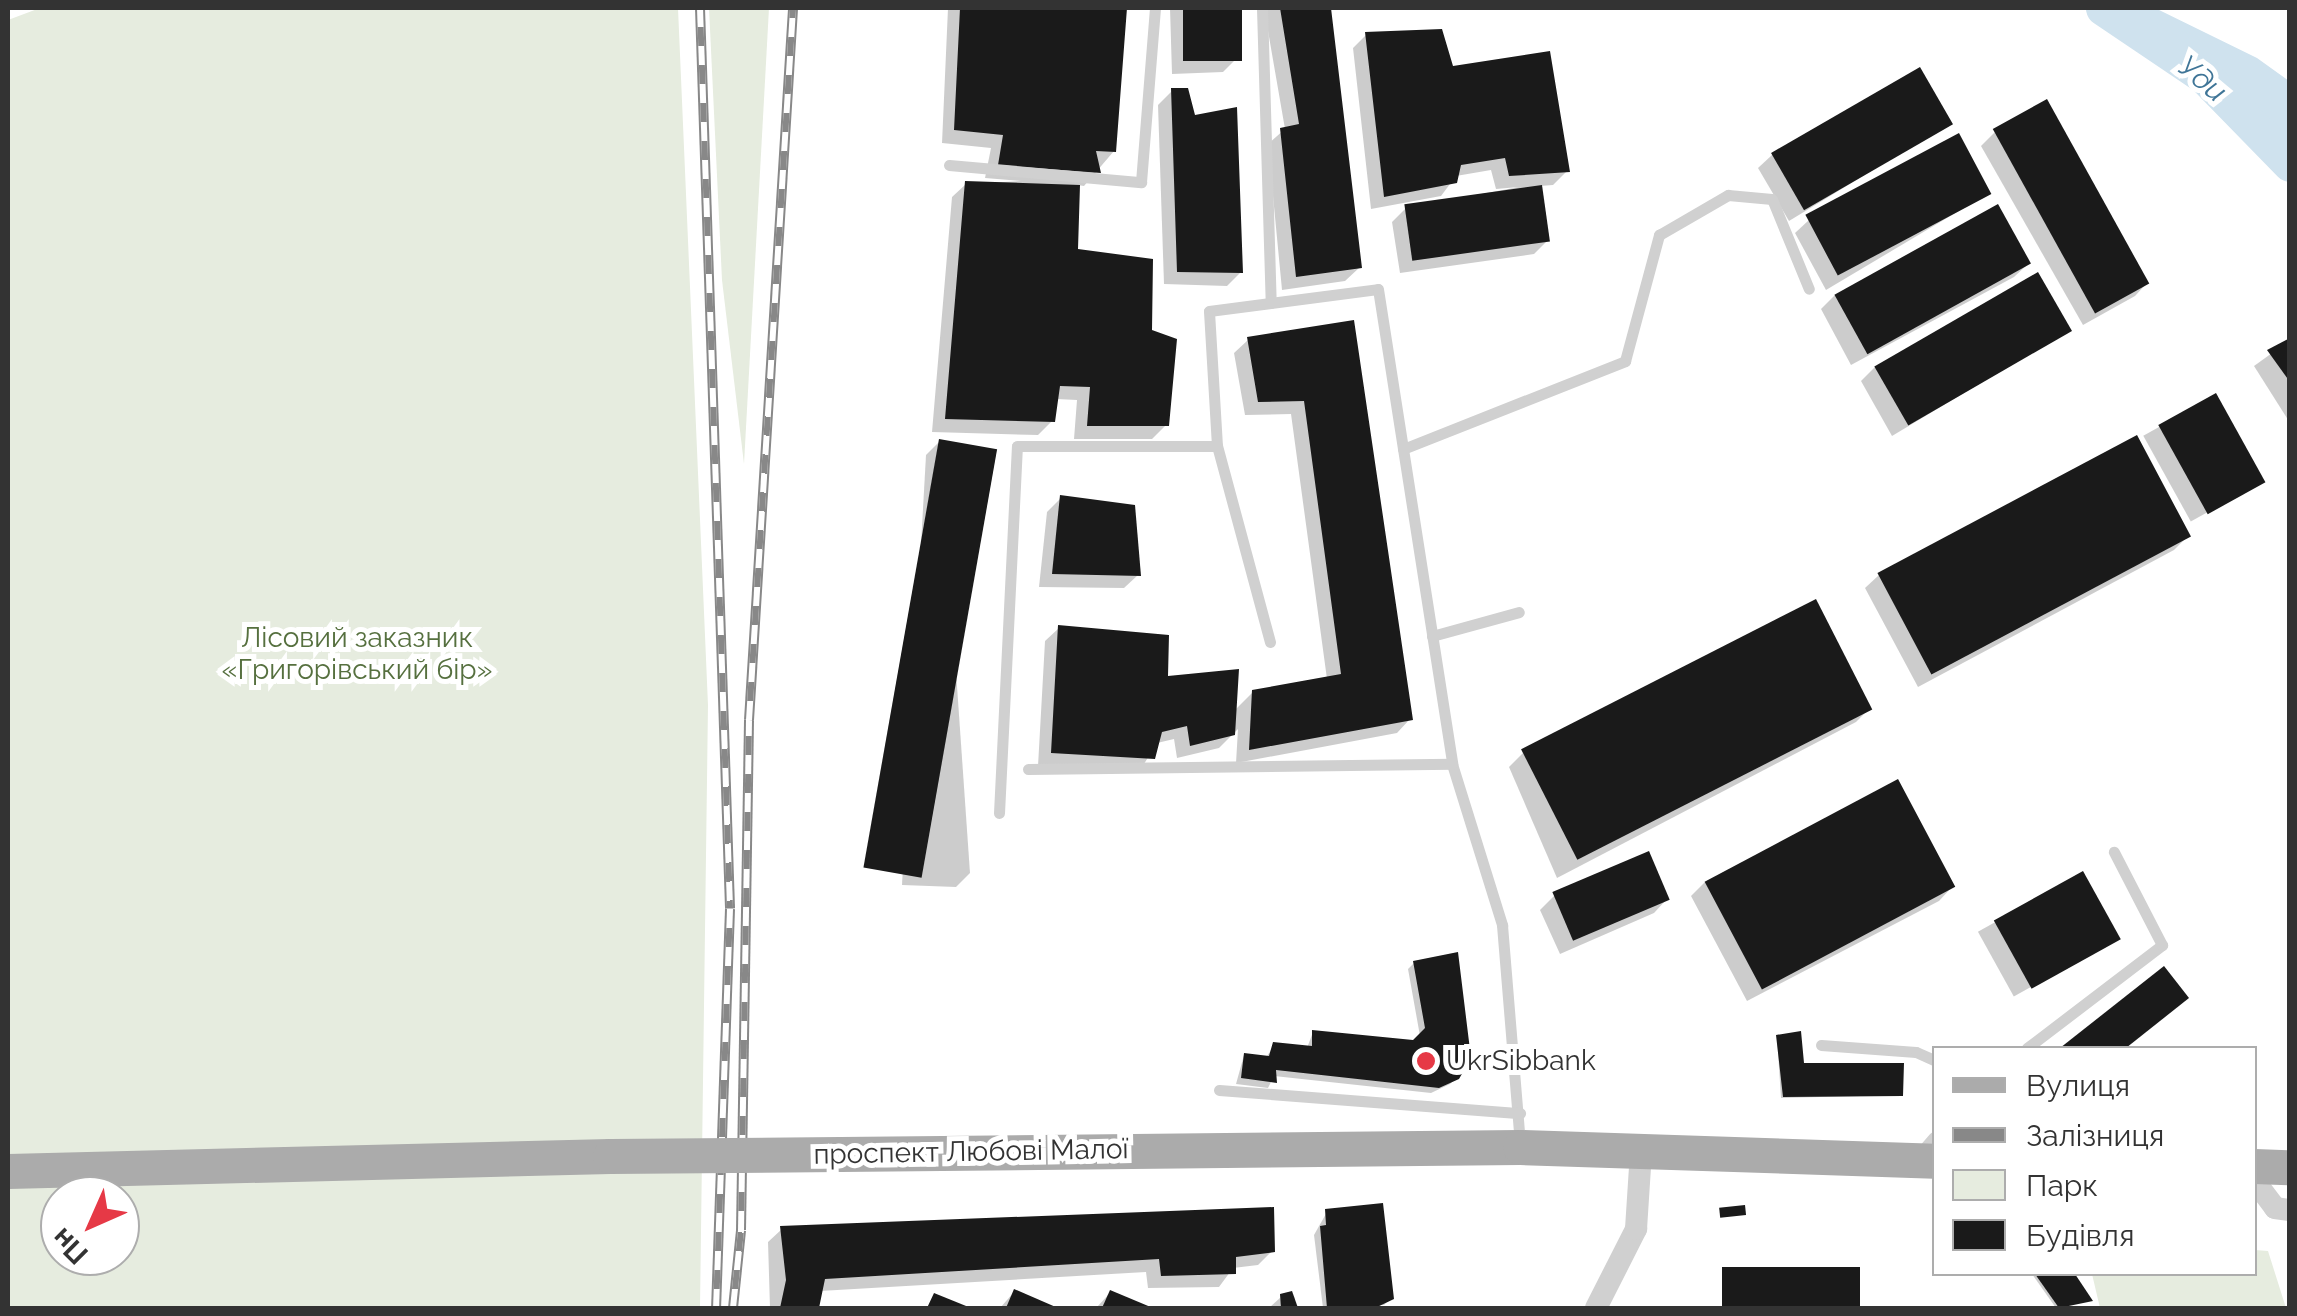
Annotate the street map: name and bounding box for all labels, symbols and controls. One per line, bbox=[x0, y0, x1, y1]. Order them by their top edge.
water label: Уди bbox=[2170, 48, 2234, 110]
park label: Лісовий заказник «Григорівський бір» bbox=[221, 621, 493, 687]
place label: UkrSibbank bbox=[1446, 1044, 1596, 1078]
legend bbox=[1932, 1046, 2257, 1276]
marker: UkrSibbank bbox=[1415, 1050, 1437, 1072]
text: Вулиця bbox=[2026, 1068, 2130, 1103]
text: Залізниця bbox=[2026, 1118, 2164, 1153]
street label: проспект Любові Малої bbox=[813, 1132, 1129, 1172]
text: Парк bbox=[2026, 1168, 2098, 1203]
north arrow bbox=[40, 1176, 140, 1276]
text: Будівля bbox=[2026, 1218, 2134, 1253]
text: Пн bbox=[45, 1221, 95, 1271]

